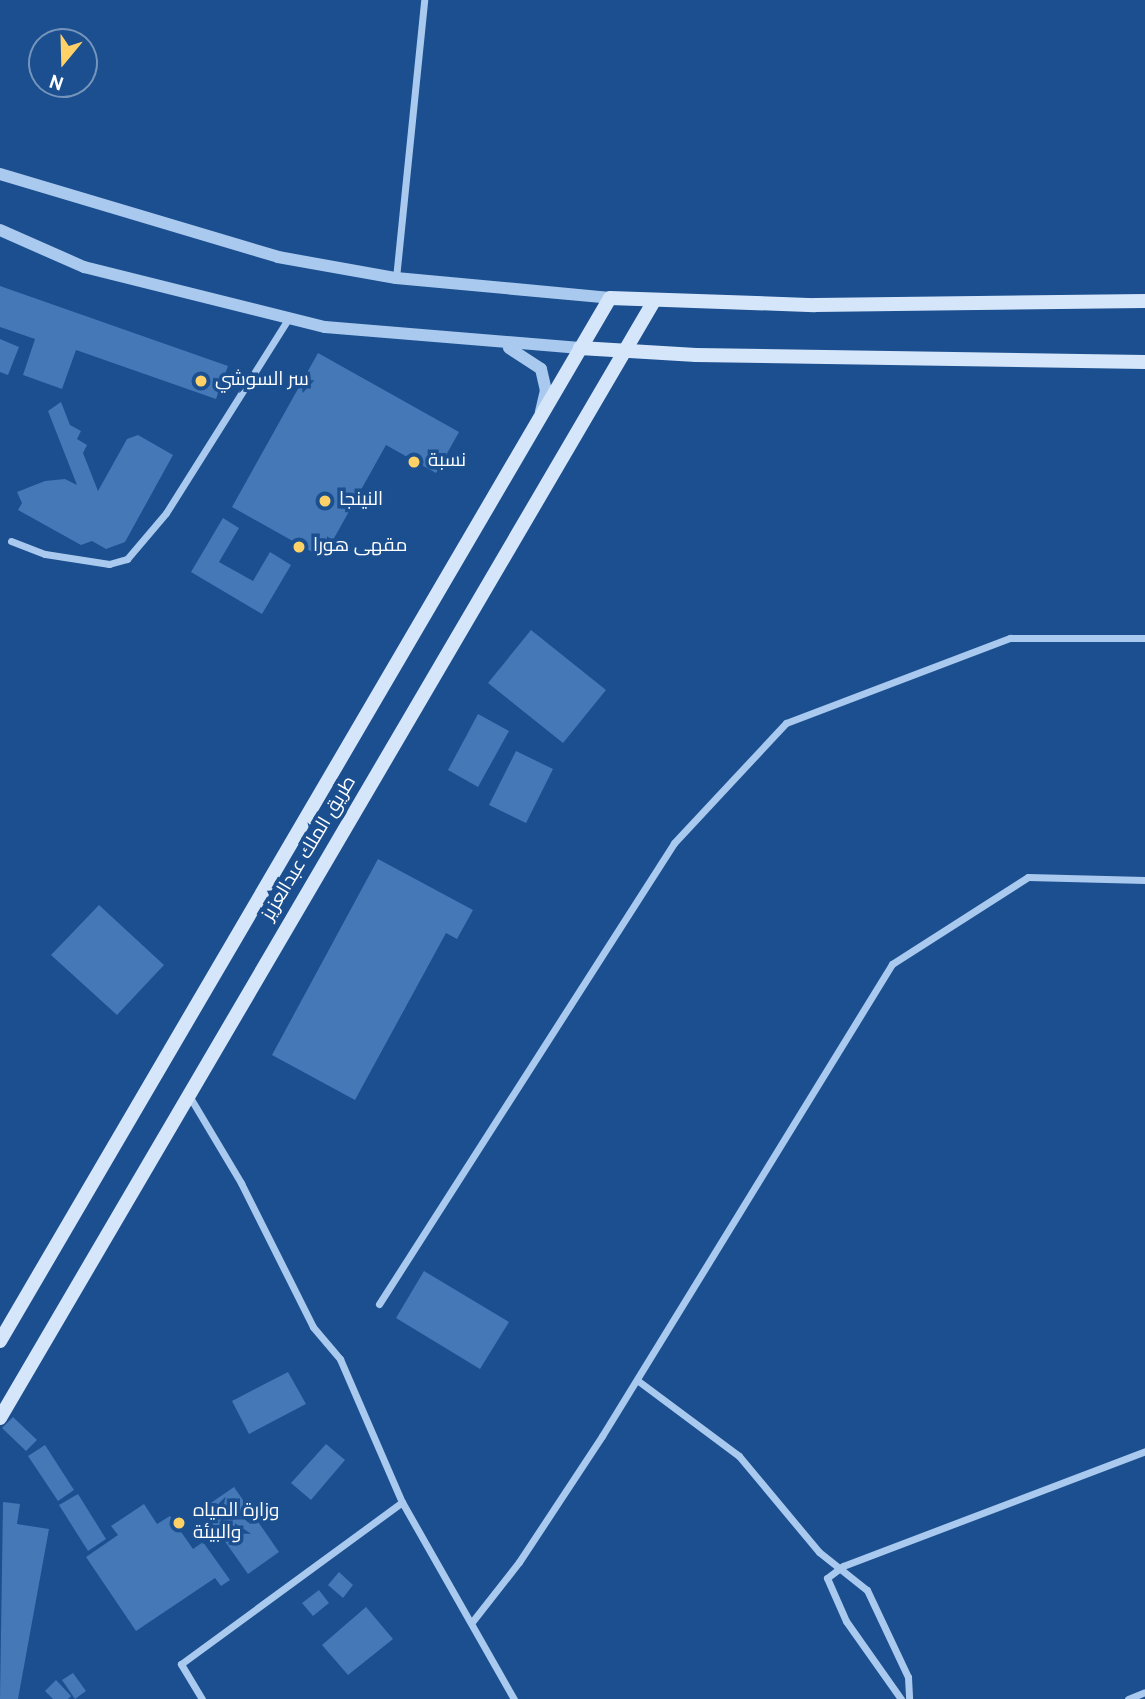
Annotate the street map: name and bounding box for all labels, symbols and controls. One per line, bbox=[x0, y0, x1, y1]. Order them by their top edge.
north arrow bbox=[28, 28, 98, 98]
text: N bbox=[46, 67, 67, 95]
place label: سر السوشي bbox=[215, 370, 309, 392]
marker: سر السوشي bbox=[193, 373, 209, 389]
place label: نسبة bbox=[428, 451, 466, 473]
marker: نسبة bbox=[406, 454, 422, 470]
place label: النينجا bbox=[339, 490, 383, 512]
marker: النينجا bbox=[317, 493, 333, 509]
place label: مقهى هورا bbox=[313, 536, 407, 558]
marker: مقهى هورا bbox=[291, 539, 307, 555]
street label: طريق الملك عبدالعزيز bbox=[258, 773, 362, 925]
place label: وزارة المياه والبيئة bbox=[193, 1501, 279, 1545]
marker: وزارة المياه والبيئة bbox=[171, 1515, 187, 1531]

